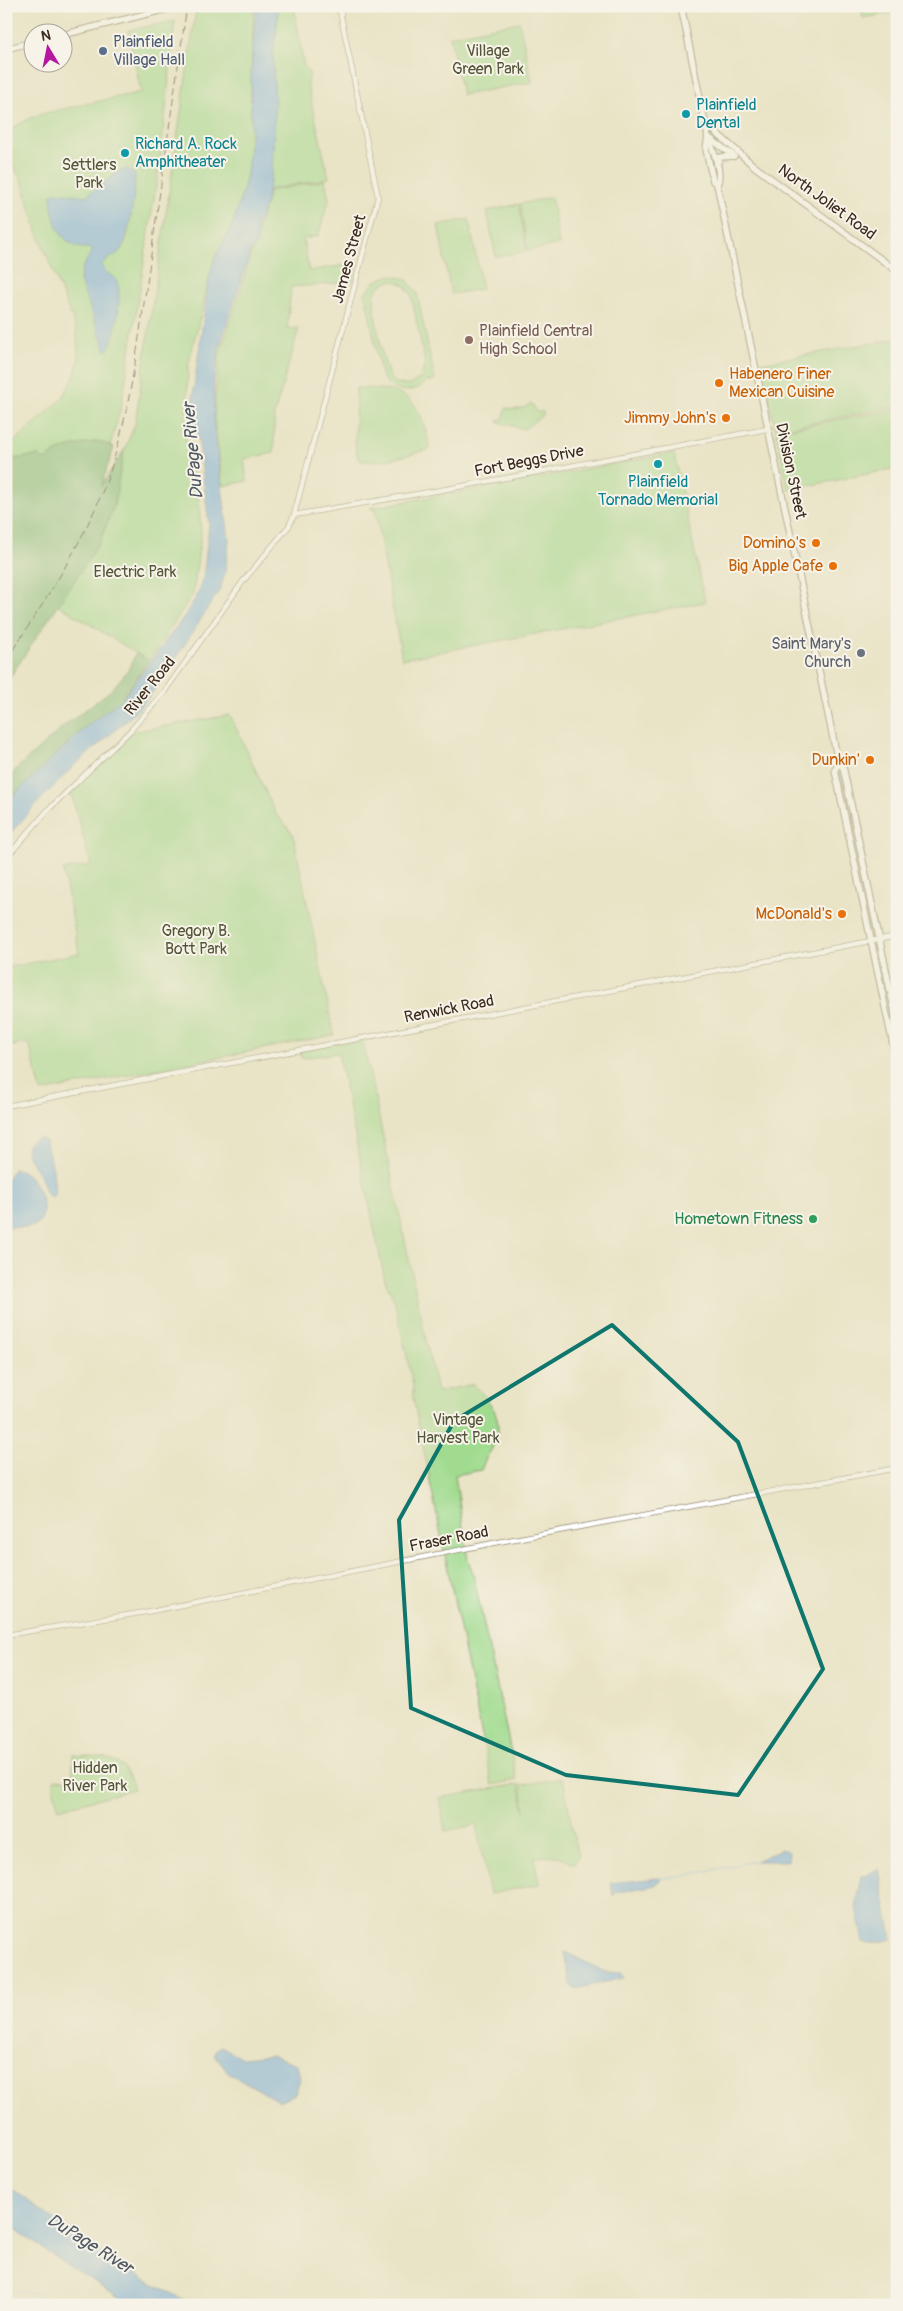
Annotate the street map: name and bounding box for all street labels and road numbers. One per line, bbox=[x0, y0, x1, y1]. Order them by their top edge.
street label: North Joliet Road bbox=[774, 160, 880, 244]
street label: James Street bbox=[328, 212, 371, 306]
street label: Division Street bbox=[771, 421, 811, 521]
street label: Fort Beggs Drive bbox=[473, 441, 585, 481]
street label: River Road bbox=[120, 653, 180, 719]
street label: Renwick Road bbox=[402, 991, 496, 1027]
street label: Fraser Road bbox=[408, 1522, 490, 1556]

